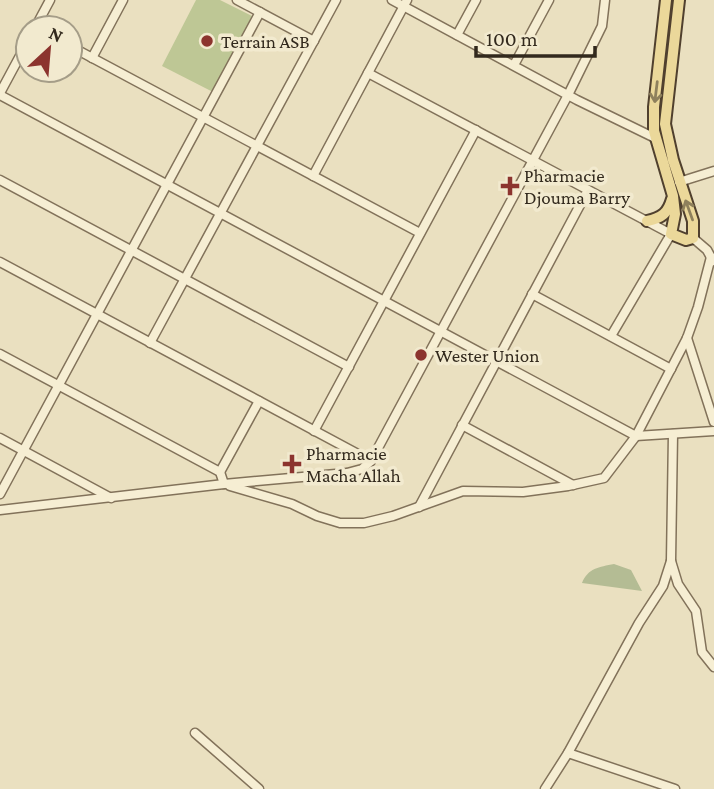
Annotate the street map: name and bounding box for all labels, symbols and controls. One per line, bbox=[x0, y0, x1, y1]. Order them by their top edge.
north arrow bbox=[14, 14, 84, 84]
scale bar bbox=[476, 14, 595, 58]
text: N bbox=[46, 22, 67, 46]
text: 100 m bbox=[486, 27, 538, 51]
place label: Terrain ASB bbox=[221, 31, 310, 52]
marker: Terrain ASB bbox=[199, 33, 215, 49]
one-way arrow bbox=[649, 80, 662, 103]
place label: Pharmacie Djouma Barry bbox=[524, 165, 630, 209]
marker: Pharmacie Djouma Barry bbox=[502, 178, 518, 194]
one-way arrow bbox=[682, 199, 694, 221]
place label: Wester Union bbox=[435, 345, 539, 366]
marker: Wester Union bbox=[413, 347, 429, 363]
place label: Pharmacie Macha Allah bbox=[306, 443, 401, 486]
marker: Pharmacie Macha Allah bbox=[284, 456, 300, 472]

